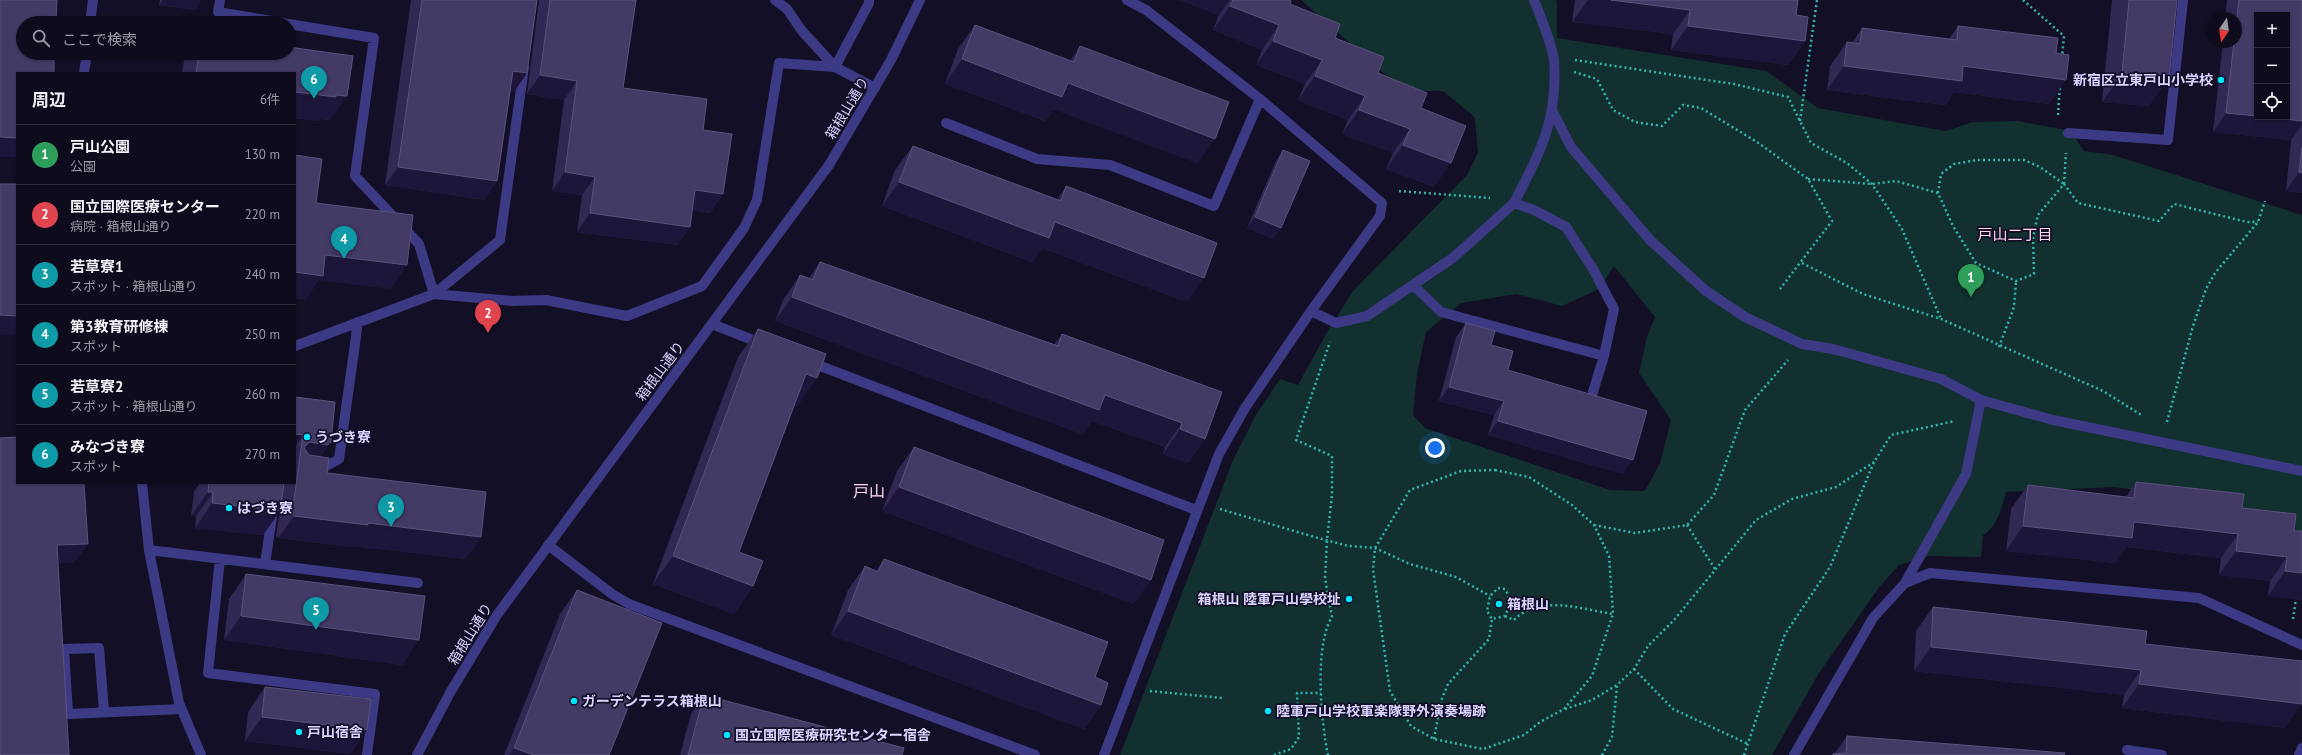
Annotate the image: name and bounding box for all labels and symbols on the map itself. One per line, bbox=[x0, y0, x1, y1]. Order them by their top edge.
north arrow bbox=[2206, 12, 2242, 48]
pin: 6 bbox=[301, 66, 327, 99]
place label: 新宿区立東戸山小学校 bbox=[2073, 71, 2213, 89]
street label: 箱根山通り bbox=[821, 73, 873, 143]
marker: 新宿区立東戸山小学校 bbox=[2216, 75, 2226, 85]
district label: 戸山二丁目 bbox=[1977, 225, 2053, 244]
pin: 4 bbox=[331, 226, 357, 259]
pin: 1 bbox=[1958, 264, 1984, 297]
pin: 2 bbox=[475, 300, 501, 333]
street label: 箱根山通り bbox=[632, 338, 688, 404]
place label: うづき寮 bbox=[315, 428, 371, 446]
marker: うづき寮 bbox=[302, 432, 312, 442]
your location bbox=[1425, 438, 1445, 458]
district label: 戸山 bbox=[853, 481, 885, 501]
pin: 3 bbox=[378, 494, 404, 527]
place label: はづき寮 bbox=[237, 499, 293, 517]
marker: はづき寮 bbox=[224, 503, 234, 513]
place label: 箱根山 陸軍戸山學校址 bbox=[1197, 590, 1341, 608]
marker: 箱根山 陸軍戸山學校址 bbox=[1344, 594, 1354, 604]
place label: 箱根山 bbox=[1507, 595, 1549, 613]
pin: 5 bbox=[303, 597, 329, 630]
marker: 箱根山 bbox=[1494, 599, 1504, 609]
street label: 箱根山通り bbox=[444, 600, 496, 668]
place label: ガーデンテラス箱根山 bbox=[582, 692, 722, 710]
marker: ガーデンテラス箱根山 bbox=[569, 696, 579, 706]
place label: 陸軍戸山学校軍楽隊野外演奏場跡 bbox=[1276, 702, 1486, 720]
marker: 陸軍戸山学校軍楽隊野外演奏場跡 bbox=[1263, 706, 1273, 716]
place label: 戸山宿舎 bbox=[307, 723, 363, 741]
place label: 国立国際医療研究センター宿舎 bbox=[735, 726, 931, 744]
marker: 戸山宿舎 bbox=[294, 727, 304, 737]
marker: 国立国際医療研究センター宿舎 bbox=[722, 730, 732, 740]

